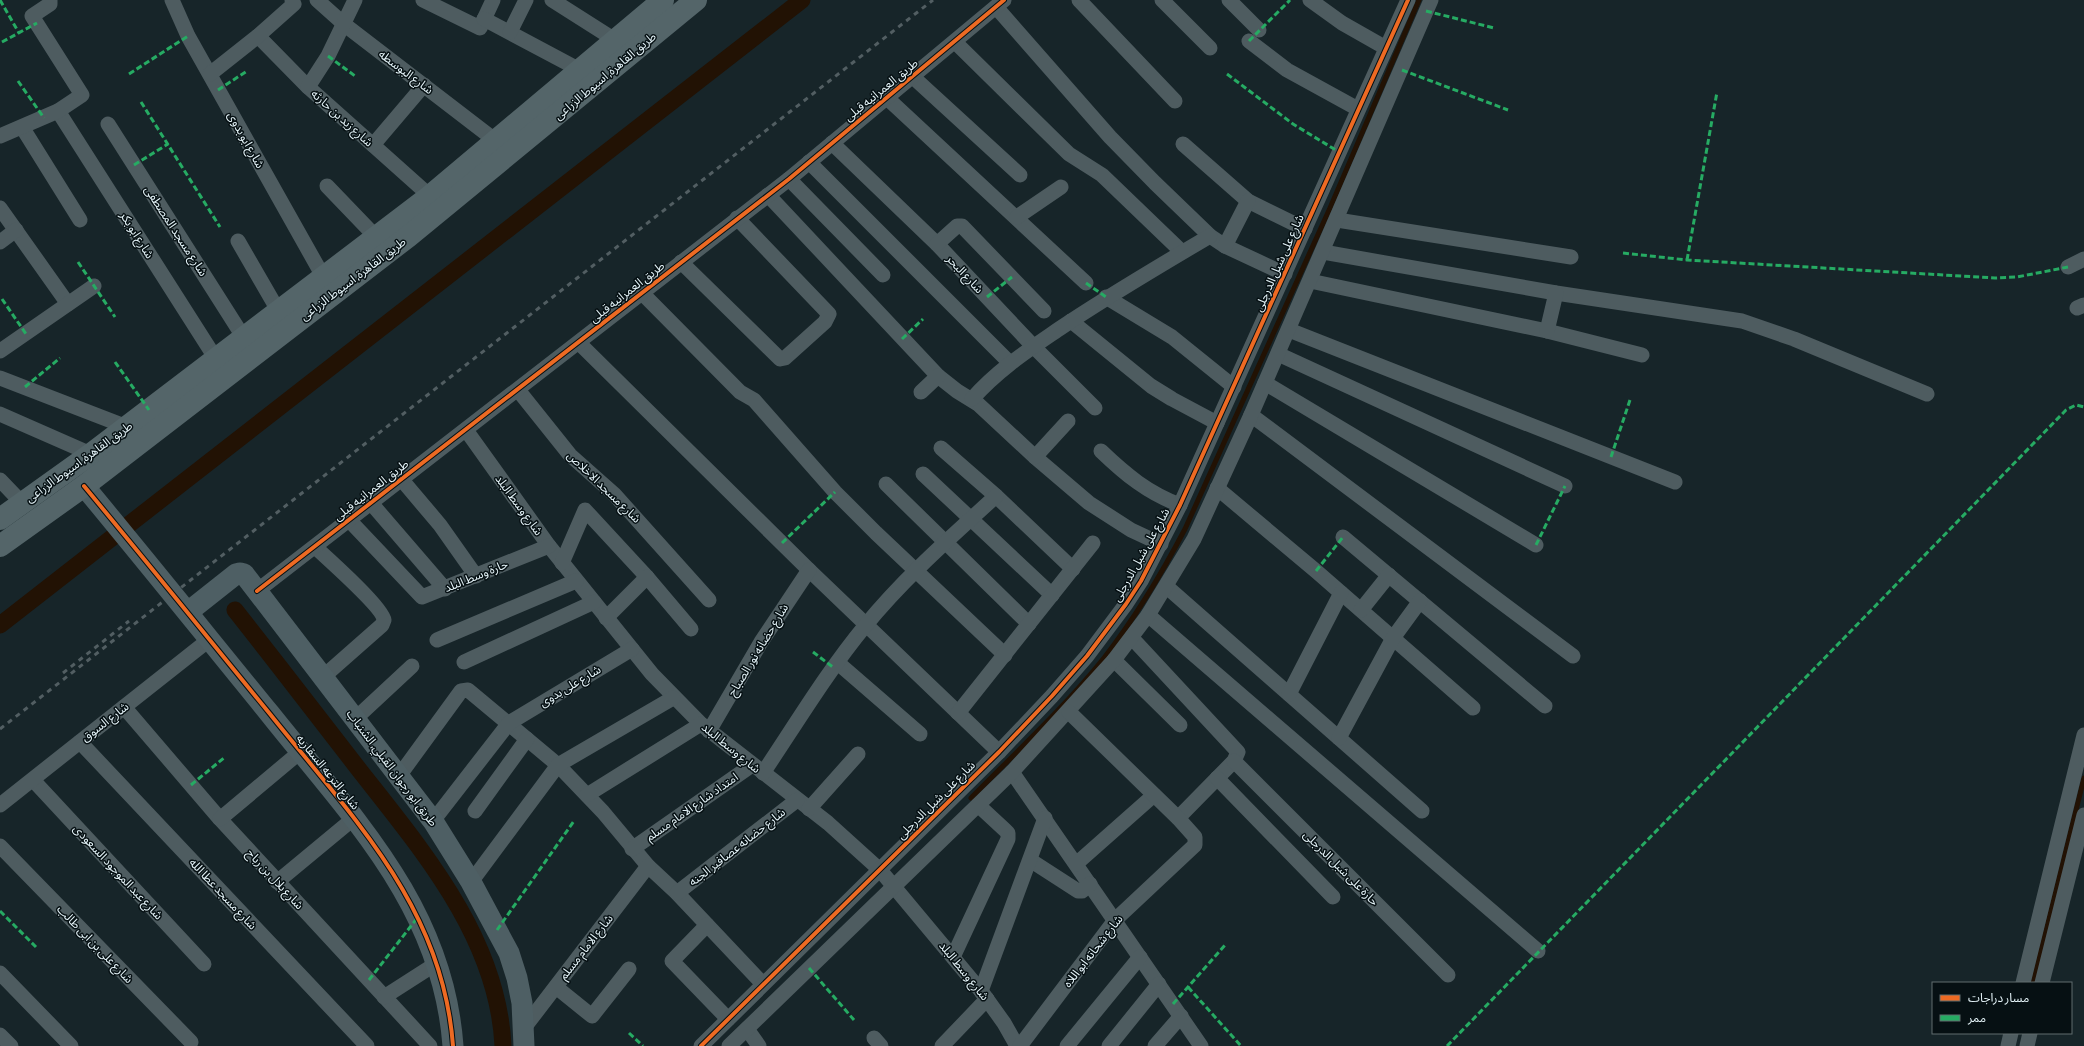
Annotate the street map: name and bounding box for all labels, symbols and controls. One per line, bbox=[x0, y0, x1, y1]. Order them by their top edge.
street label: طريق القاهرة, اسيوط الزراعى bbox=[551, 29, 659, 123]
street label: شارع البوسطه bbox=[375, 47, 436, 99]
street label: طريق العمرانيه قبلى bbox=[841, 56, 921, 125]
street label: شارع زيد بن حارثه bbox=[307, 87, 376, 151]
street label: شارع ابو بدوى bbox=[223, 109, 267, 172]
street label: شارع مسجد المصطفى bbox=[140, 183, 210, 280]
street label: شارع ابو بكر bbox=[115, 208, 157, 262]
street label: شارع على شبل الدرجلى bbox=[1251, 212, 1309, 315]
street label: طريق القاهرة, اسيوط الزراعى bbox=[297, 235, 409, 324]
street label: شارع البحر bbox=[942, 251, 986, 298]
street label: طريق العمرانيه قبلى bbox=[587, 258, 668, 326]
street label: طريق القاهرة, اسيوط الزراعى bbox=[23, 419, 136, 506]
street label: شارع مسجد الاخلاص bbox=[563, 448, 644, 527]
street label: طريق العمرانيه قبلى bbox=[331, 456, 412, 524]
street label: شارع وسط البلد bbox=[491, 472, 546, 539]
street label: شارع على شبل الدرجلى bbox=[1109, 506, 1174, 605]
street label: حارة وسط البلد bbox=[442, 557, 510, 595]
street label: شارع حضانه نور الصباح bbox=[725, 601, 793, 700]
street label: شارع على بدوى bbox=[537, 662, 604, 712]
street label: شارع السوق bbox=[79, 699, 133, 746]
street label: طريق ابو رجوان القبلي, الشنباب bbox=[341, 707, 440, 831]
street label: شارع وسط البلد bbox=[698, 720, 763, 777]
street label: شارع الترعه السقاريه bbox=[292, 732, 363, 814]
street label: شارع على شبل الدرجلى bbox=[894, 758, 979, 843]
street label: امتداد شارع الامام مسلم bbox=[643, 770, 742, 846]
street label: شارع حضانه عصافير الجنه bbox=[686, 805, 789, 891]
street label: شارع عبد الموجود السعودى bbox=[69, 822, 166, 924]
street label: حارة على شبل الدرجلى bbox=[1300, 827, 1382, 909]
street label: شارع بلال بن رباح bbox=[242, 846, 307, 913]
street label: شارع مسجد عطا الله bbox=[185, 855, 260, 934]
street label: شارع على بن ابى طالب bbox=[53, 902, 136, 987]
street label: شارع الامام مسلم bbox=[556, 912, 617, 984]
street label: شارع شحاته ابو اللاه bbox=[1060, 912, 1127, 991]
street label: شارع وسط البلد bbox=[935, 939, 992, 1004]
legend bbox=[1932, 982, 2072, 1034]
text: مسار دراجات bbox=[1968, 991, 2029, 1005]
text: ممر bbox=[1967, 1011, 1986, 1025]

